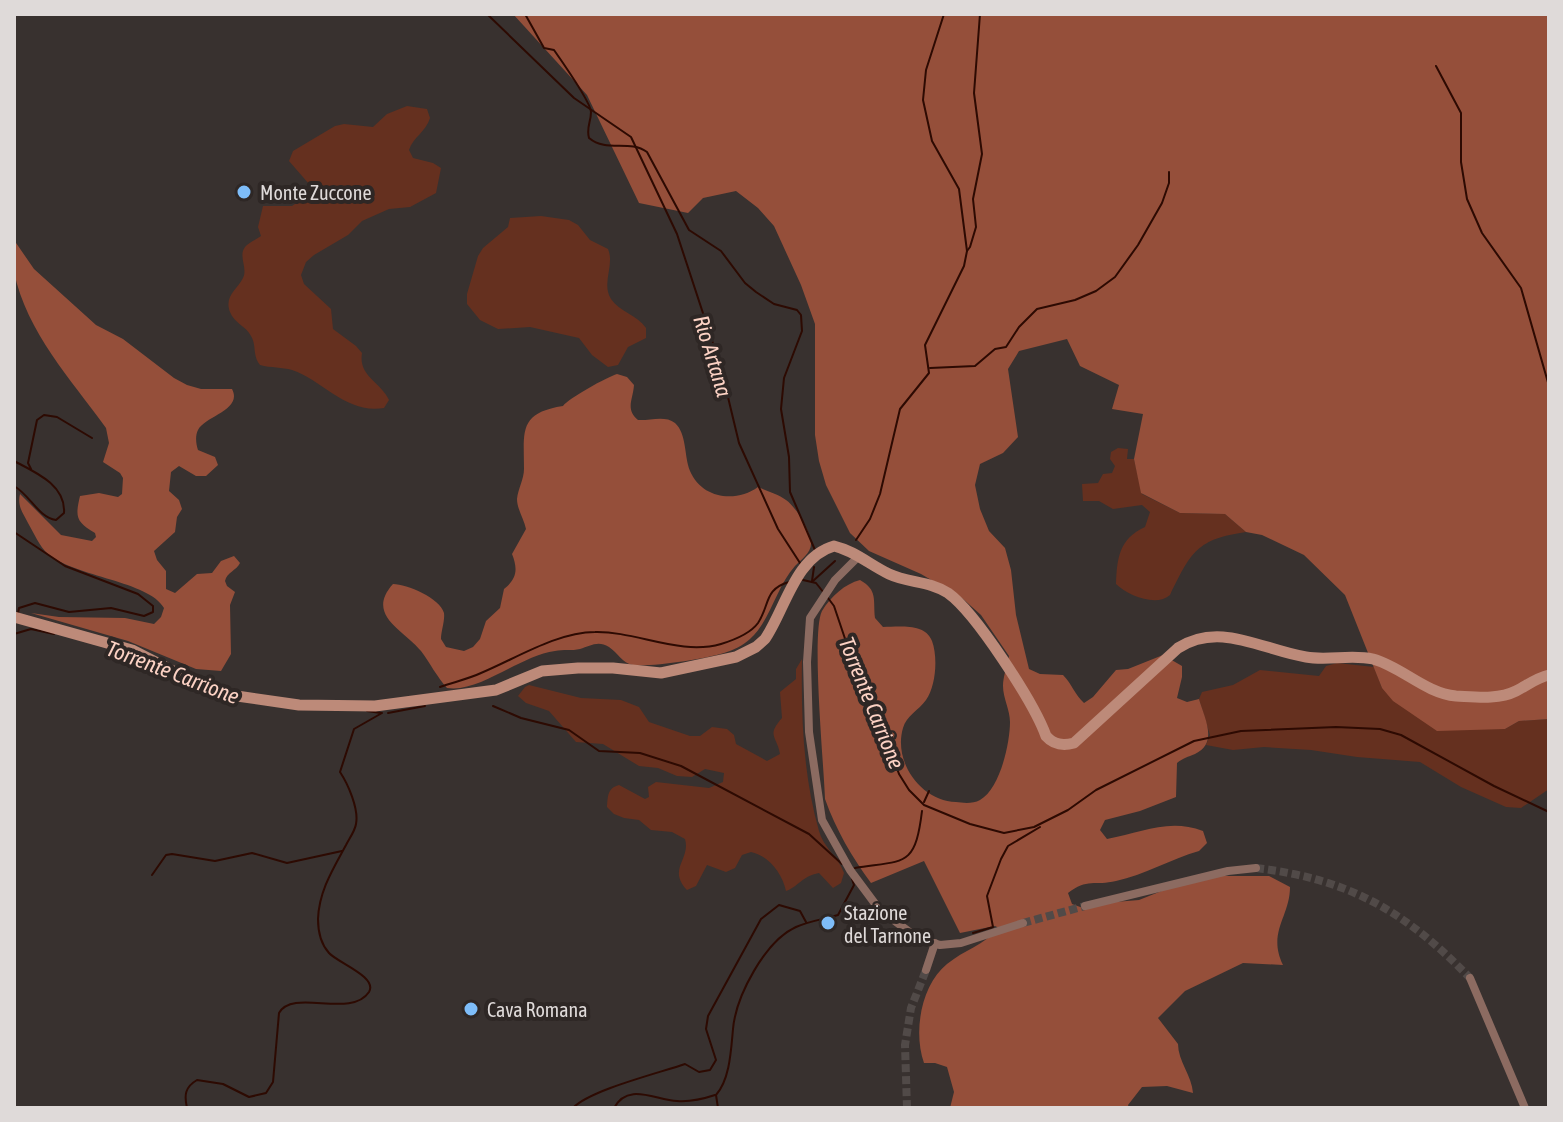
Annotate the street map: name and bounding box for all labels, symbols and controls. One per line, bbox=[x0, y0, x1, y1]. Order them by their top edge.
place label: Monte Zuccone bbox=[260, 181, 372, 204]
marker: Monte Zuccone bbox=[235, 183, 253, 201]
water label: Rio Artana bbox=[688, 312, 738, 400]
water label: Torrente Carrione bbox=[834, 633, 910, 773]
water label: Torrente Carrione bbox=[103, 635, 243, 709]
place label: Stazione del Tarnone bbox=[844, 901, 931, 947]
marker: Stazione del Tarnone bbox=[819, 914, 837, 932]
place label: Cava Romana bbox=[487, 998, 587, 1021]
marker: Cava Romana bbox=[462, 1000, 480, 1018]

